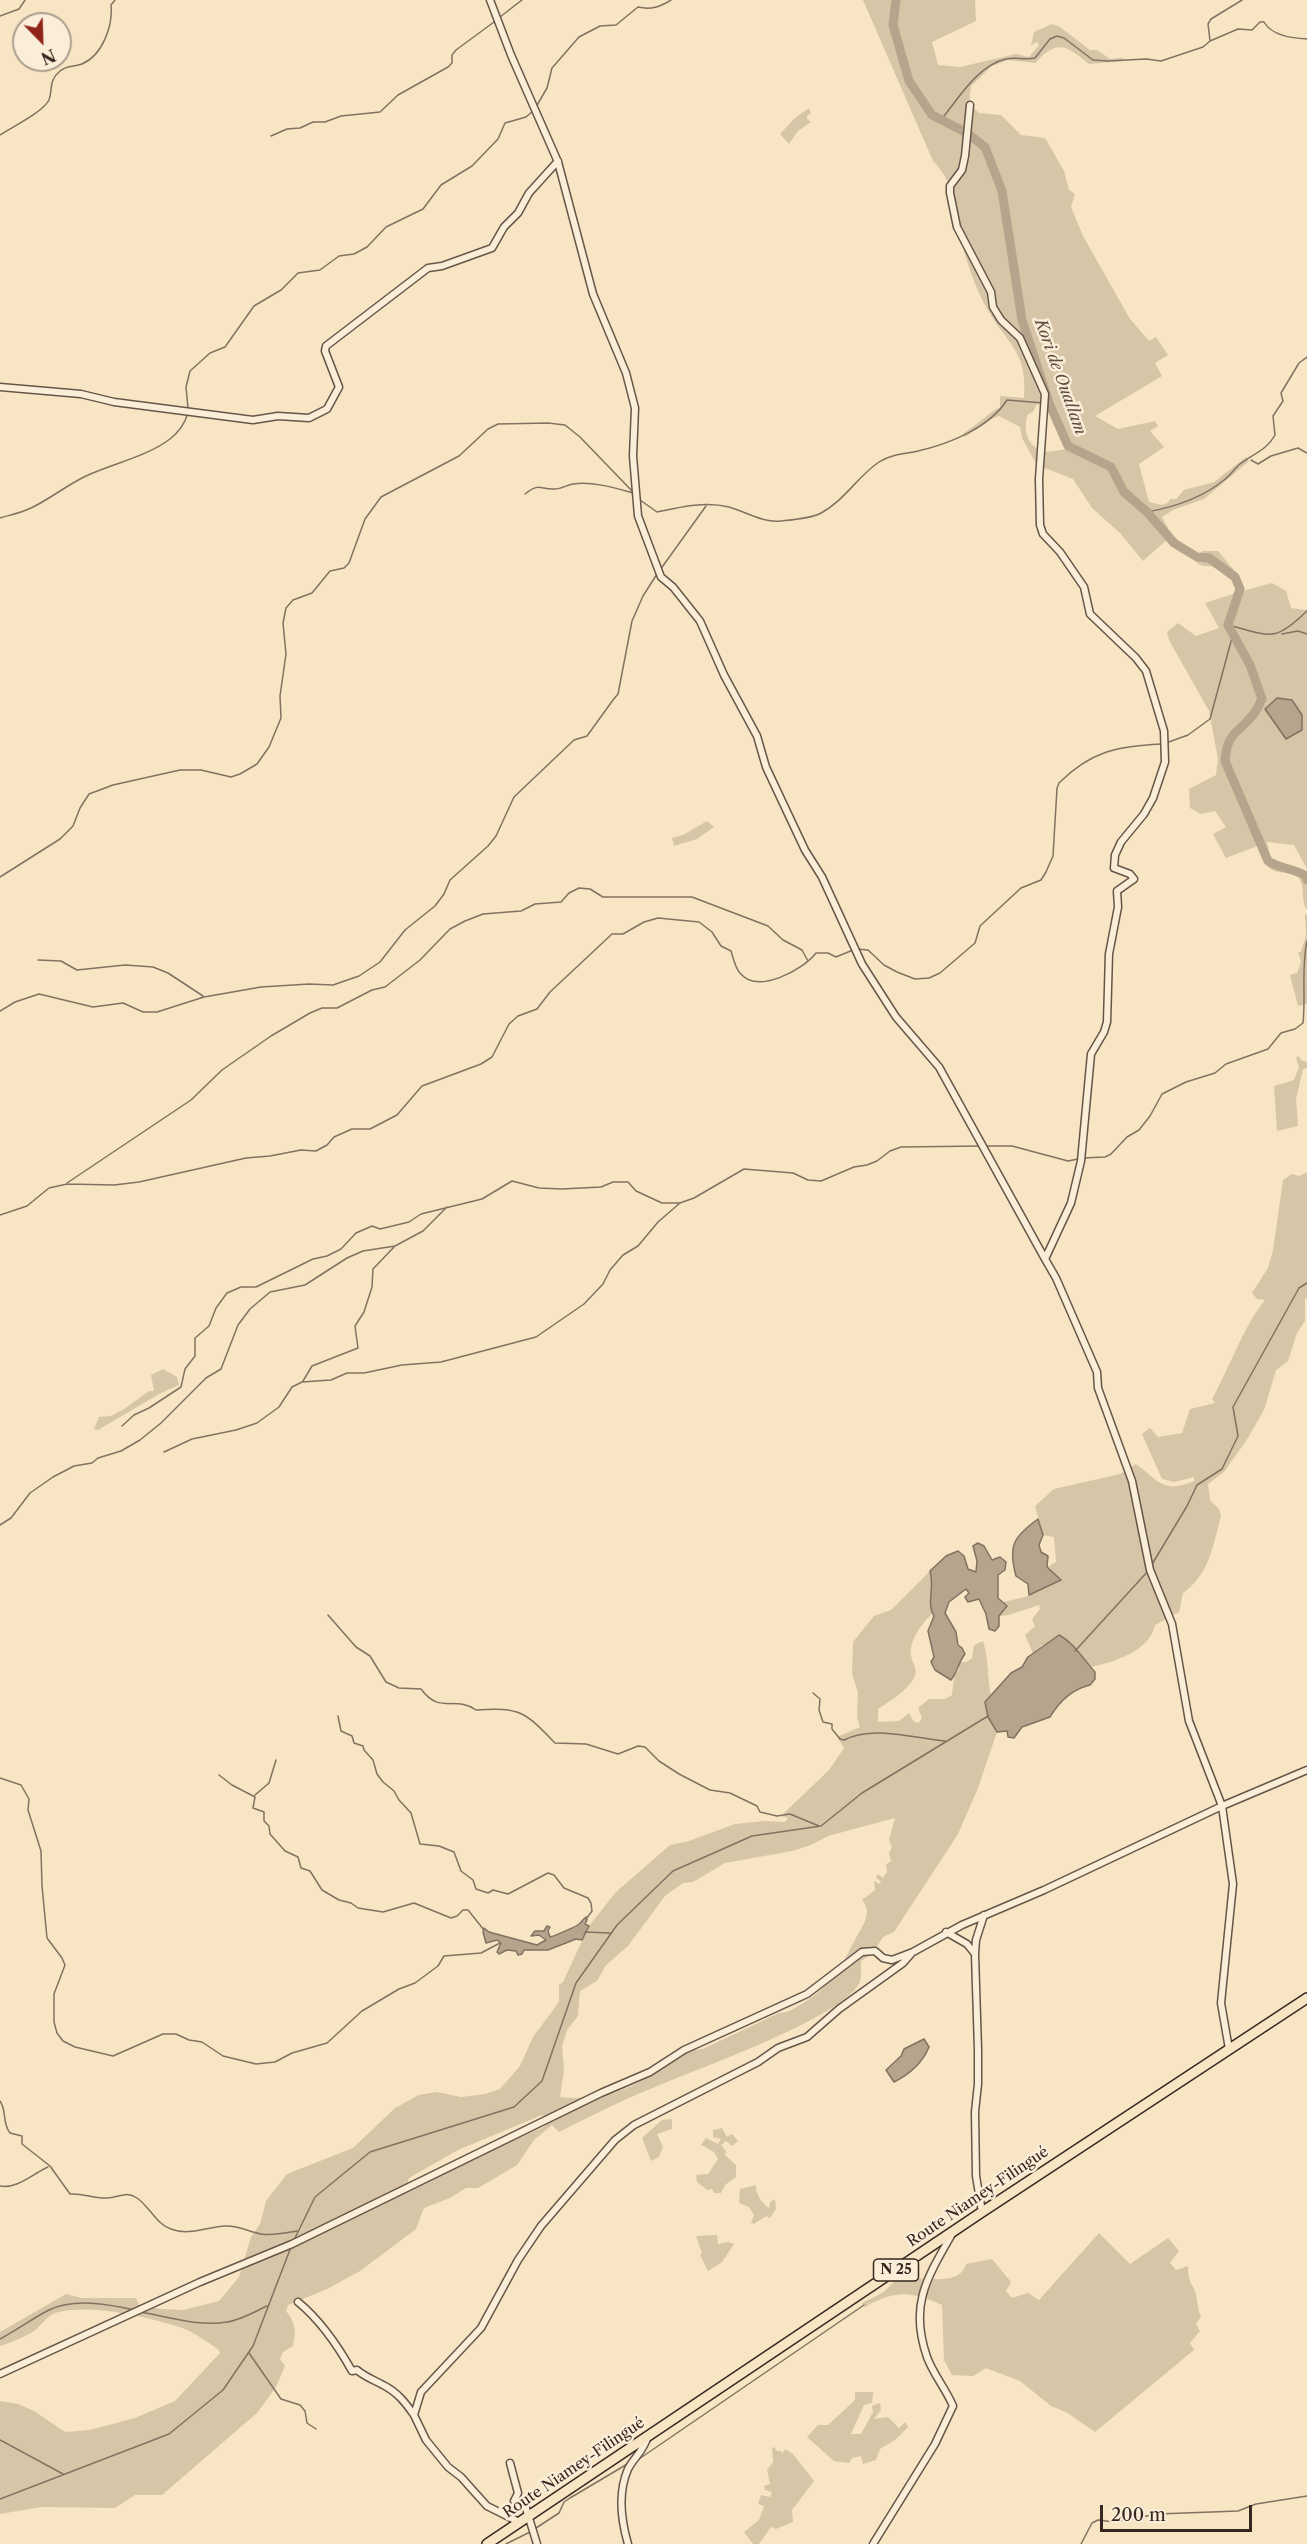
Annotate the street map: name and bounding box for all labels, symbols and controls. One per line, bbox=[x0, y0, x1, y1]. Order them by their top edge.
north arrow bbox=[12, 12, 72, 72]
text: N bbox=[38, 45, 59, 69]
water label: Kori de Ouallam bbox=[1030, 316, 1090, 438]
street label: Route Niamey-Filingué bbox=[904, 2143, 1052, 2251]
road number: N 25 bbox=[874, 2259, 918, 2281]
street label: Route Niamey-Filingué bbox=[500, 2414, 648, 2522]
scale bar bbox=[1103, 2493, 1254, 2531]
text: 200 m bbox=[1111, 2504, 1166, 2526]

